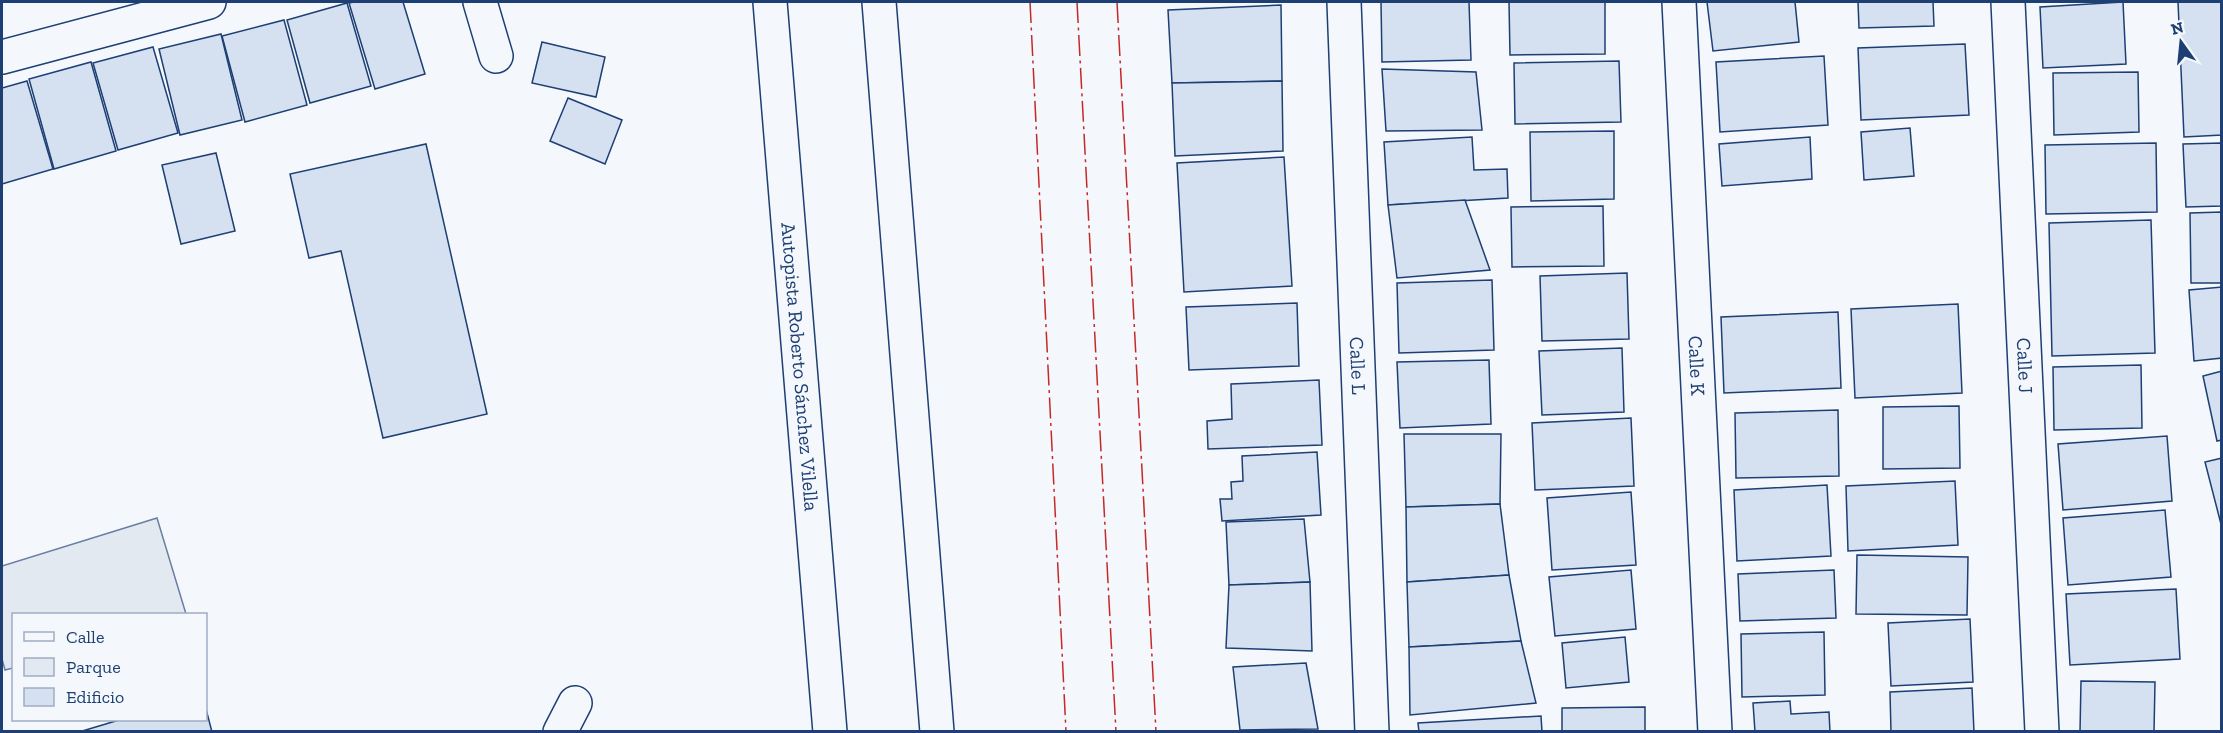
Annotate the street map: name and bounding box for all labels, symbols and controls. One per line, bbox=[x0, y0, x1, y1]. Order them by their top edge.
north arrow bbox=[2151, 12, 2211, 72]
text: N bbox=[2169, 17, 2186, 39]
street label: Autopista Roberto Sánchez Vilella bbox=[776, 221, 824, 512]
street label: Calle K bbox=[1683, 335, 1710, 396]
street label: Calle L bbox=[1345, 336, 1371, 395]
street label: Calle J bbox=[2012, 337, 2038, 394]
legend bbox=[12, 613, 207, 721]
text: Calle bbox=[66, 626, 104, 648]
text: Parque bbox=[66, 656, 121, 678]
text: Edificio bbox=[66, 686, 124, 708]

